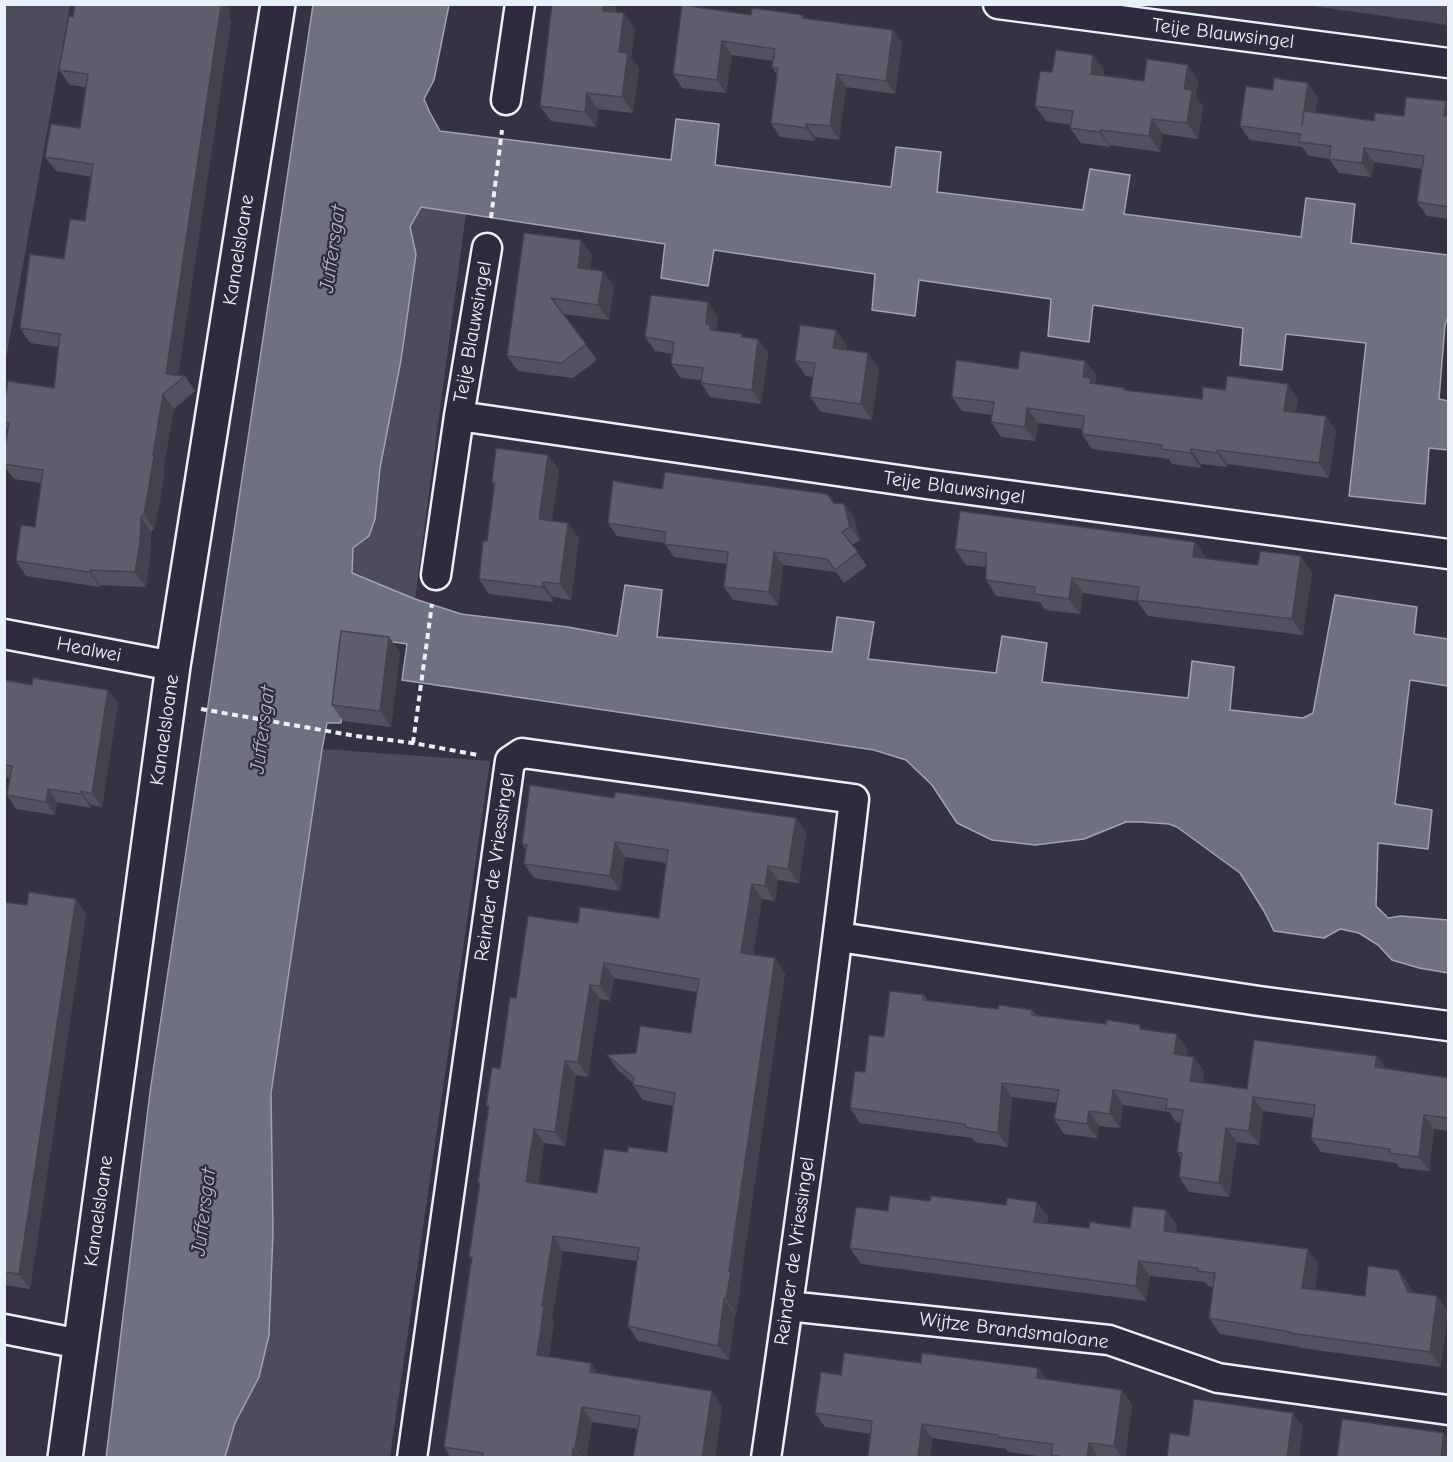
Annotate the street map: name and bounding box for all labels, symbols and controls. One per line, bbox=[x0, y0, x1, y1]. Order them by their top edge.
street label: Teije Blauwsingel bbox=[1151, 13, 1295, 55]
street label: Kanaelsloane bbox=[218, 193, 260, 307]
water label: Juffersgat bbox=[314, 204, 352, 294]
street label: Teije Blauwsingel bbox=[449, 259, 497, 405]
street label: Teije Blauwsingel bbox=[882, 466, 1026, 510]
street label: Healwei bbox=[55, 632, 123, 668]
street label: Kanaelsloane bbox=[145, 673, 185, 787]
water label: Juffersgat bbox=[245, 685, 281, 775]
street label: Reinder de Vriessingel bbox=[470, 771, 520, 963]
street label: Kanaelsloane bbox=[79, 1154, 119, 1268]
street label: Reinder de Vriessingel bbox=[770, 1155, 820, 1347]
water label: Juffersgat bbox=[186, 1167, 222, 1257]
street label: Wijtze Brandsmaloane bbox=[918, 1307, 1110, 1355]

